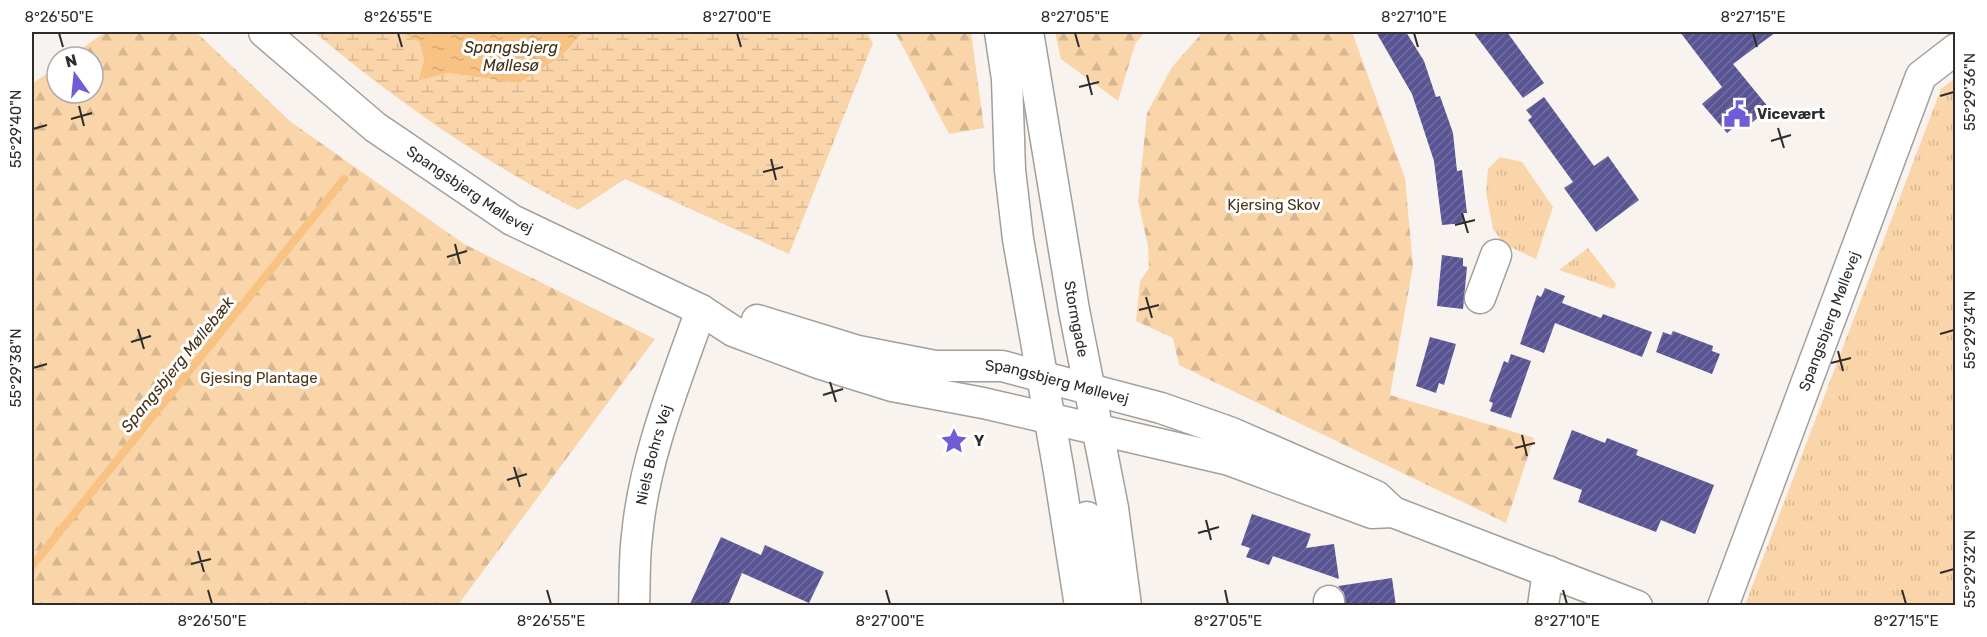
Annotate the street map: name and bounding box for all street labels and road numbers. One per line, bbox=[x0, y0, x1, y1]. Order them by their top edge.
street label: Spangsbjerg Møllevej bbox=[403, 142, 536, 238]
street label: Spangsbjerg Møllevej bbox=[1795, 249, 1864, 394]
street label: Stormgade bbox=[1060, 279, 1092, 359]
street label: Spangsbjerg Møllevej bbox=[985, 357, 1131, 408]
street label: Niels Bohrs Vej bbox=[632, 402, 676, 507]

